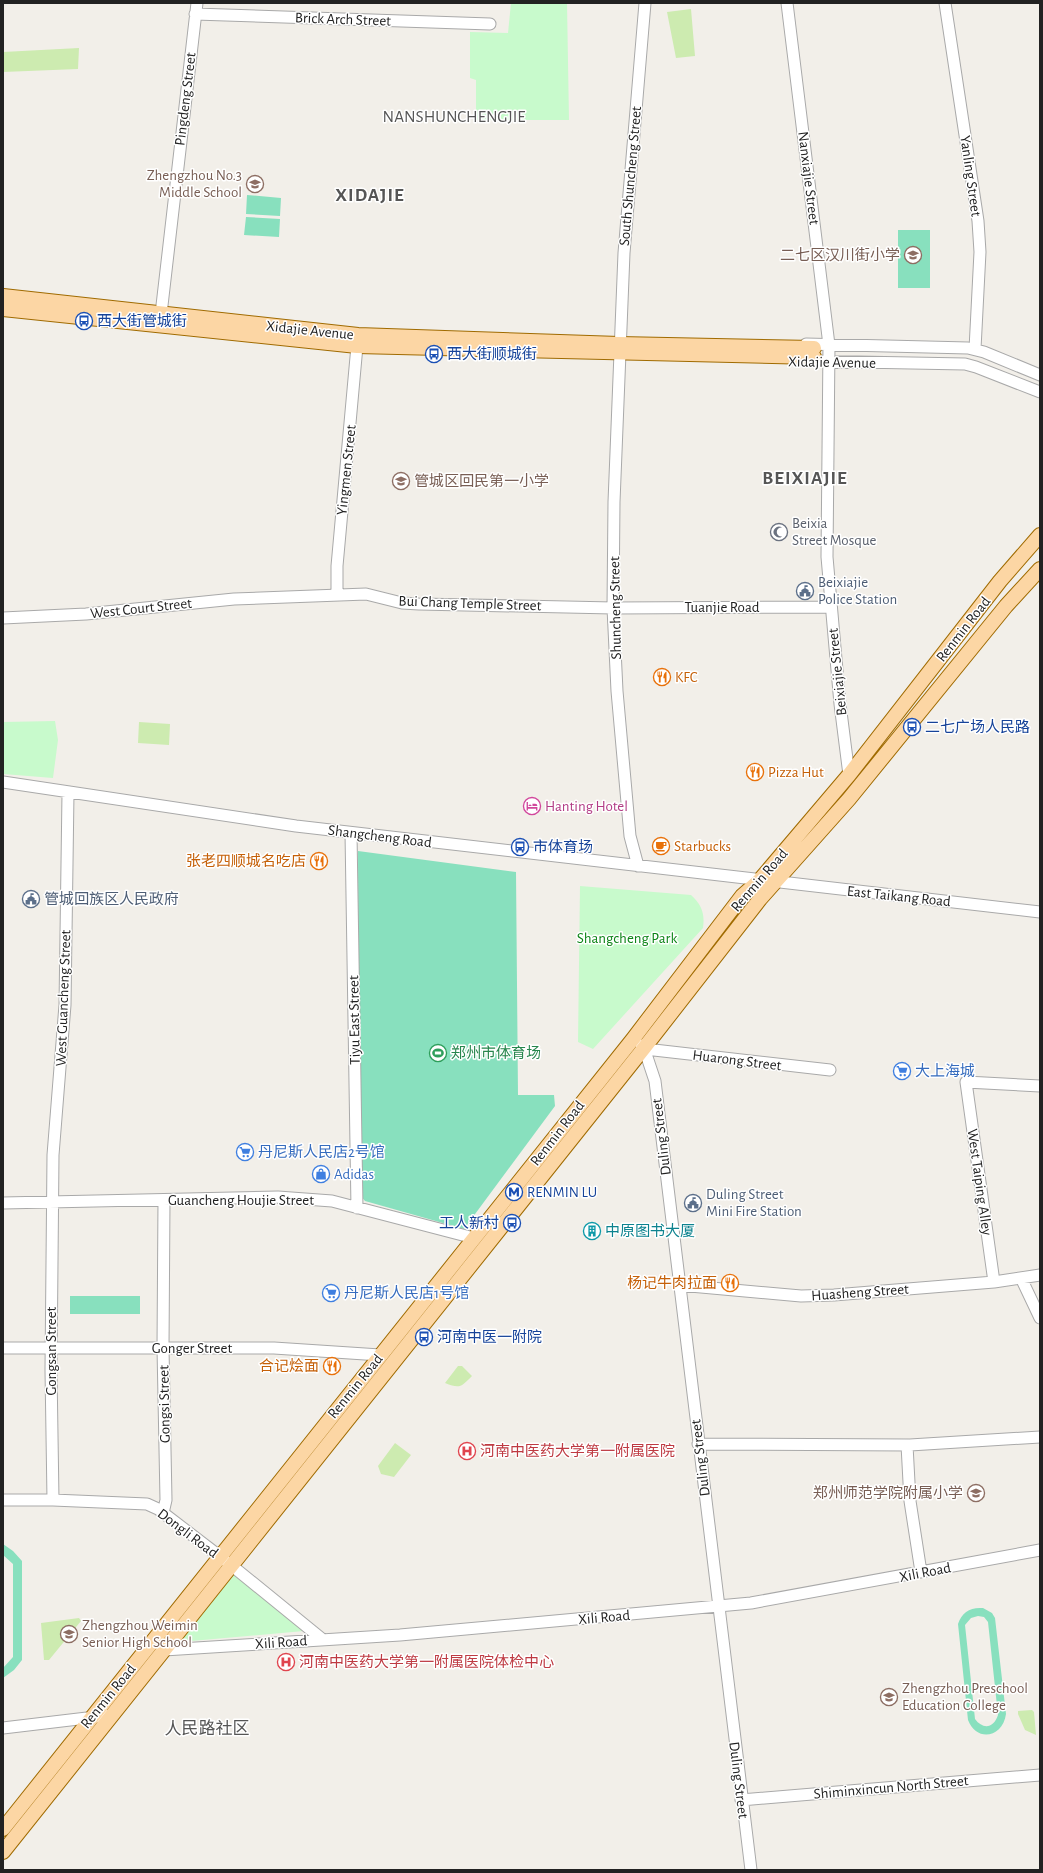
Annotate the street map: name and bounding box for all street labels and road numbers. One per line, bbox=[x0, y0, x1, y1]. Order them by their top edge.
street label: Brick Arch Street bbox=[295, 10, 392, 29]
street label: Pingdeng Street bbox=[172, 51, 199, 147]
street label: South Shuncheng Street bbox=[617, 105, 644, 247]
street label: Nanxiajie Street bbox=[795, 131, 822, 226]
street label: Yanling Street bbox=[957, 135, 984, 218]
street label: Xidajie Avenue bbox=[265, 318, 355, 343]
street label: Xidajie Avenue bbox=[788, 354, 876, 371]
street label: Yingmen Street bbox=[334, 424, 359, 516]
street label: Shuncheng Street bbox=[607, 556, 624, 660]
street label: Bui Chang Temple Street bbox=[398, 594, 542, 613]
street label: Renmin Road bbox=[933, 594, 993, 665]
street label: West Court Street bbox=[89, 596, 193, 621]
street label: Tuanjie Road bbox=[684, 600, 760, 615]
street label: Beixiajie Street bbox=[825, 627, 850, 716]
street label: Shangcheng Road bbox=[327, 823, 433, 850]
street label: Renmin Road bbox=[728, 846, 791, 915]
street label: East Taikang Road bbox=[846, 884, 952, 909]
street label: West Guancheng Street bbox=[54, 929, 73, 1067]
street label: Tiyu East Street bbox=[346, 975, 363, 1065]
street label: Huarong Street bbox=[692, 1048, 782, 1073]
street label: Duling Street bbox=[649, 1097, 674, 1176]
street label: Renmin Road bbox=[527, 1098, 587, 1169]
street label: West Taiping Alley bbox=[965, 1128, 994, 1237]
street label: Guancheng Houjie Street bbox=[168, 1193, 314, 1208]
street label: Huasheng Street bbox=[811, 1282, 910, 1303]
street label: Gongsan Street bbox=[44, 1306, 59, 1395]
street label: Gonger Street bbox=[152, 1341, 232, 1356]
street label: Renmin Road bbox=[325, 1351, 386, 1421]
street label: Gongsi Street bbox=[156, 1365, 173, 1443]
street label: Duling Street bbox=[688, 1418, 713, 1497]
street label: Dongli Road bbox=[155, 1506, 221, 1561]
street label: Xili Road bbox=[898, 1560, 952, 1585]
street label: Xili Road bbox=[577, 1608, 631, 1627]
street label: Xili Road bbox=[254, 1633, 308, 1652]
street label: Renmin Road bbox=[78, 1661, 139, 1731]
street label: Duling Street bbox=[726, 1741, 751, 1820]
street label: Shiminxincun North Street bbox=[813, 1773, 969, 1802]

